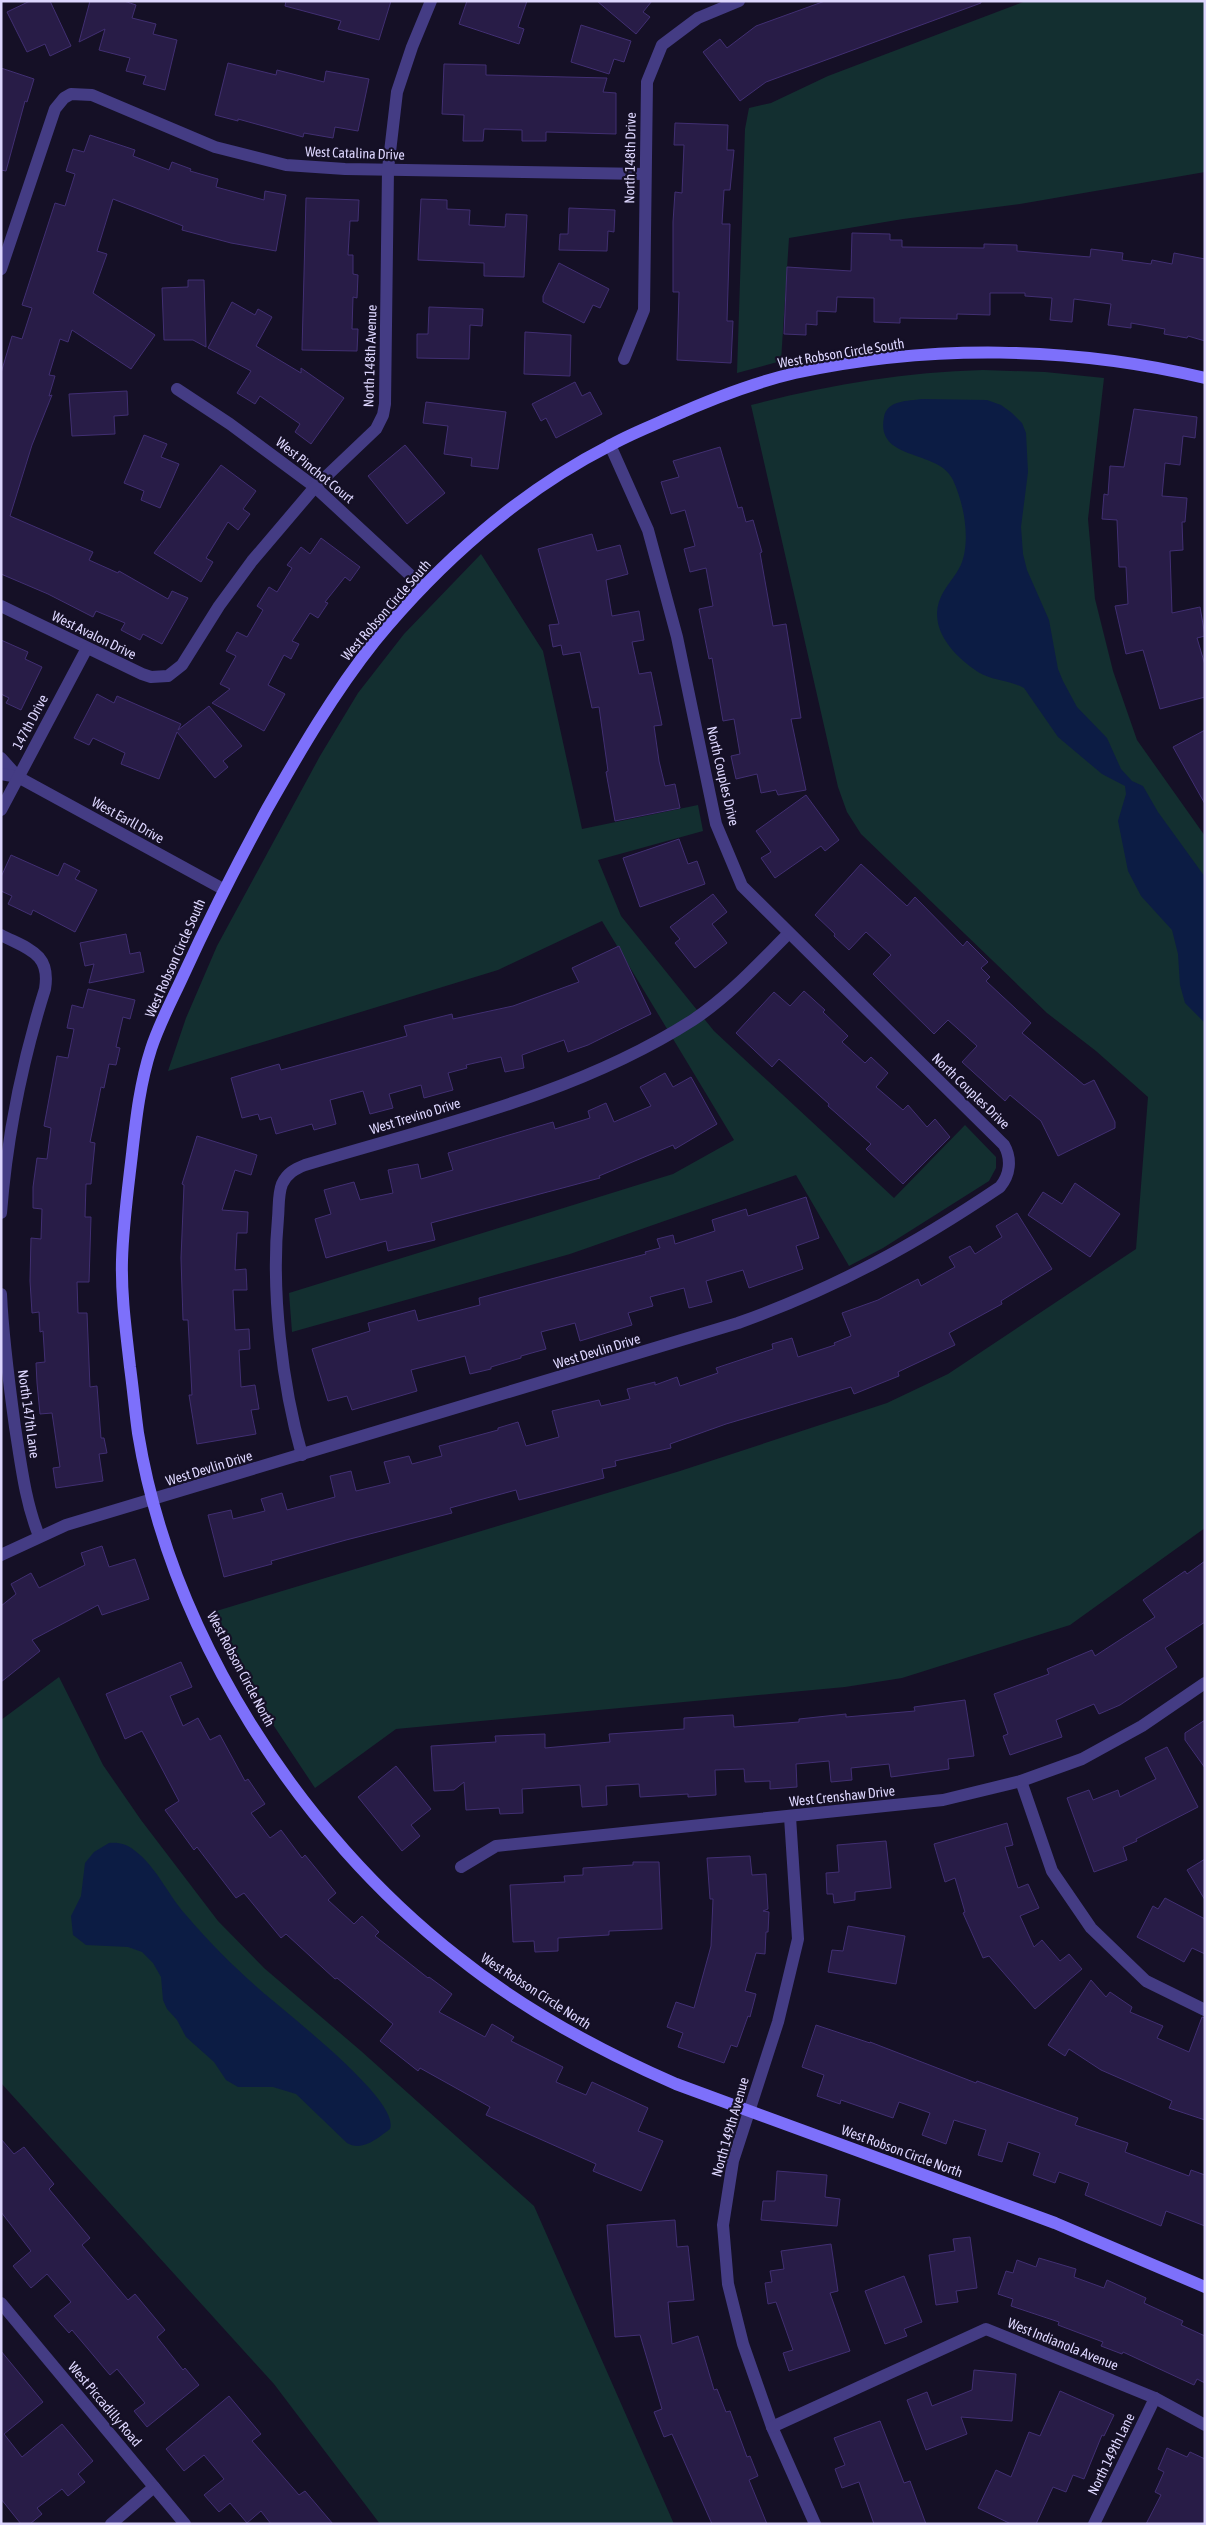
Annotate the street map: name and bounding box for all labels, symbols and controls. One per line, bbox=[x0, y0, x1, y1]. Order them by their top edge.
street label: North 148th Drive bbox=[621, 112, 639, 204]
street label: West Catalina Drive bbox=[305, 143, 405, 163]
street label: North 148th Avenue bbox=[360, 304, 380, 408]
street label: West Robson Circle South bbox=[776, 335, 906, 371]
street label: West Pinchot Court bbox=[273, 434, 357, 506]
street label: West Robson Circle South bbox=[338, 556, 434, 664]
street label: West Avalon Drive bbox=[49, 608, 139, 662]
street label: 147th Drive bbox=[9, 692, 51, 752]
street label: North Couples Drive bbox=[704, 725, 742, 827]
street label: West Earll Drive bbox=[89, 794, 167, 846]
street label: West Robson Circle South bbox=[142, 896, 208, 1020]
street label: North Couples Drive bbox=[929, 1050, 1013, 1132]
street label: West Trevino Drive bbox=[368, 1095, 462, 1137]
street label: West Devlin Drive bbox=[552, 1330, 642, 1372]
street label: North 147th Lane bbox=[15, 1369, 43, 1459]
street label: West Devlin Drive bbox=[164, 1447, 254, 1489]
street label: West Robson Circle North bbox=[204, 1609, 278, 1729]
street label: West Crenshaw Drive bbox=[788, 1782, 896, 1810]
street label: West Robson Circle North bbox=[478, 1950, 594, 2032]
street label: North 149th Avenue bbox=[708, 2075, 752, 2179]
street label: West Robson Circle North bbox=[839, 2122, 965, 2180]
street label: West Indianola Avenue bbox=[1005, 2314, 1121, 2374]
street label: West Piccadilly Road bbox=[65, 2359, 145, 2449]
street label: North 149th Lane bbox=[1084, 2410, 1138, 2498]

